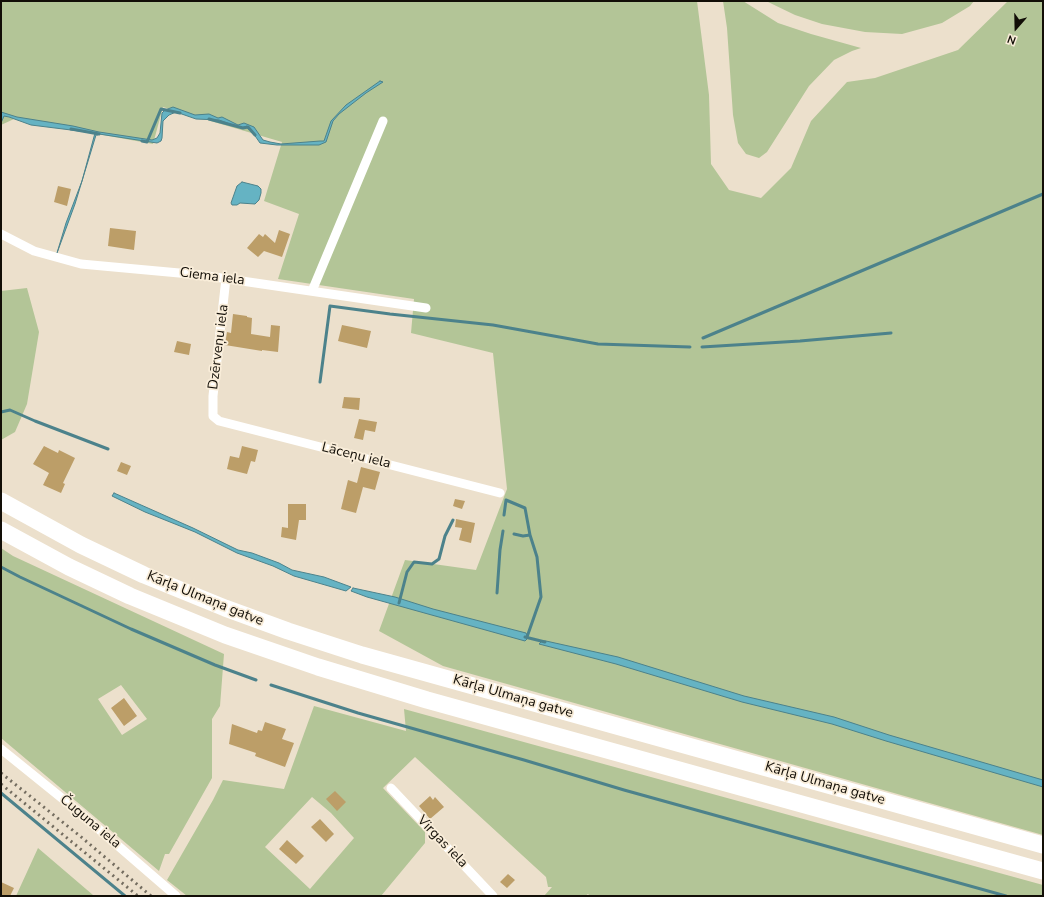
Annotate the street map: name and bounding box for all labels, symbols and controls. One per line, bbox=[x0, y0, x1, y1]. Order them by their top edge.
north arrow bbox=[996, 8, 1036, 48]
text: N bbox=[1005, 31, 1018, 48]
street label: Ciema iela bbox=[179, 265, 245, 289]
street label: Dzērveņu iela bbox=[205, 303, 233, 391]
street label: Lāceņu iela bbox=[320, 439, 392, 473]
street label: Kārļa Ulmaņa gatve bbox=[144, 568, 266, 630]
street label: Kārļa Ulmaņa gatve bbox=[451, 672, 575, 722]
street label: Kārļa Ulmaņa gatve bbox=[763, 759, 887, 809]
street label: Čuguna iela bbox=[56, 792, 124, 852]
street label: Virgas iela bbox=[413, 812, 471, 872]

